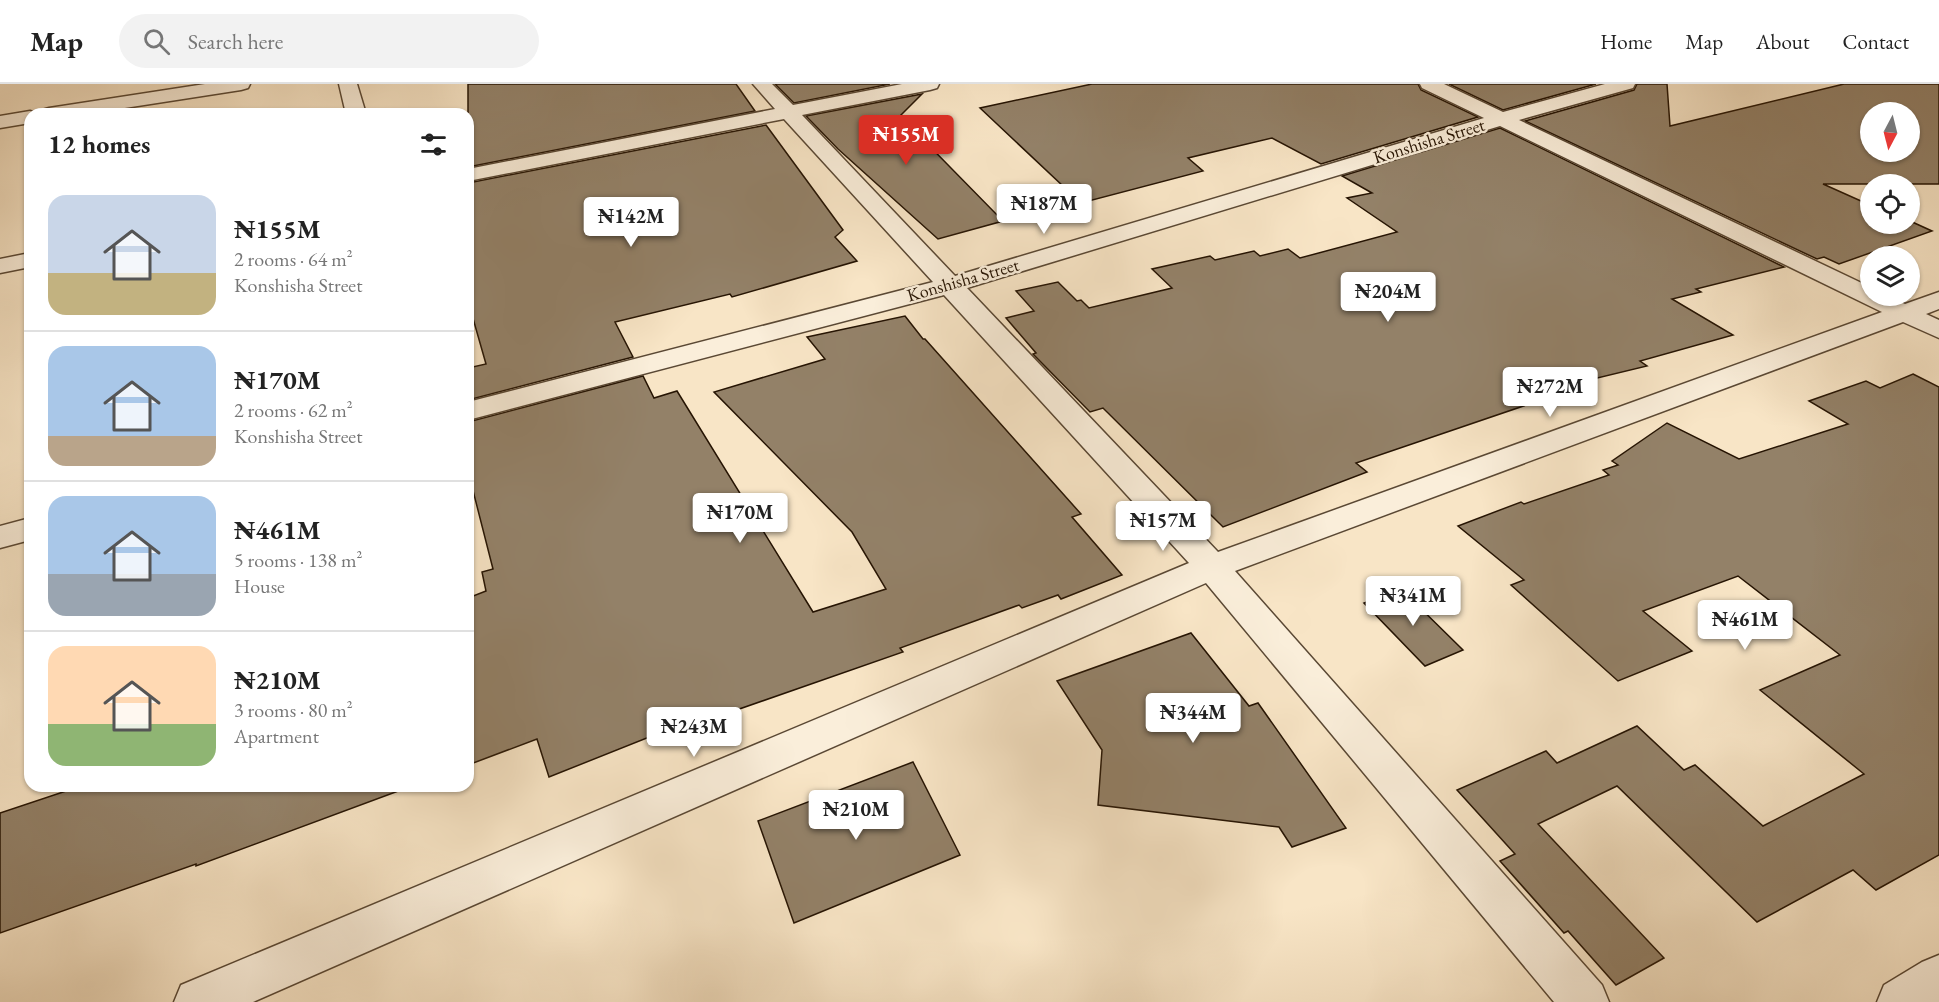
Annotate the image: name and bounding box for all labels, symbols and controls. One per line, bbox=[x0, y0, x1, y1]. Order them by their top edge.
search box bbox=[119, 14, 539, 68]
text: Map bbox=[30, 23, 83, 59]
icon: search bbox=[140, 25, 173, 58]
text: Search here bbox=[188, 27, 283, 56]
text: Home bbox=[1600, 28, 1652, 55]
text: Map bbox=[1685, 28, 1723, 55]
text: About bbox=[1756, 28, 1809, 55]
text: Contact bbox=[1842, 28, 1909, 55]
north arrow bbox=[1860, 102, 1920, 162]
map controls bbox=[1860, 102, 1920, 306]
street label: Konshisha Street bbox=[1370, 113, 1488, 168]
pin: ₦155M bbox=[864, 115, 948, 166]
text: ₦155M bbox=[873, 121, 939, 147]
text: 12 homes bbox=[48, 127, 150, 161]
icon: filters bbox=[417, 128, 450, 161]
button: locate bbox=[1860, 174, 1920, 234]
pin: ₦187M bbox=[1002, 184, 1086, 235]
text: ₦187M bbox=[1011, 190, 1077, 216]
pin: ₦142M bbox=[589, 197, 673, 248]
text: ₦142M bbox=[598, 203, 664, 229]
text: ₦155M bbox=[234, 212, 321, 246]
icon: home bbox=[96, 219, 168, 291]
text: 2 rooms · 64 m² bbox=[234, 246, 353, 272]
button: layers bbox=[1860, 246, 1920, 306]
street label: Konshisha Street bbox=[904, 252, 1022, 307]
text: Konshisha Street bbox=[234, 272, 362, 298]
pin: ₦204M bbox=[1346, 272, 1430, 323]
text: ₦204M bbox=[1355, 278, 1421, 304]
text: ₦170M bbox=[234, 363, 321, 397]
pin: ₦272M bbox=[1508, 367, 1592, 418]
icon: home bbox=[96, 370, 168, 442]
text: ₦272M bbox=[1517, 373, 1583, 399]
text: 2 rooms · 62 m² bbox=[234, 397, 353, 423]
text: Konshisha Street bbox=[234, 423, 362, 449]
pin: ₦170M bbox=[698, 493, 782, 544]
text: ₦170M bbox=[707, 499, 773, 525]
pin: ₦157M bbox=[1121, 501, 1205, 552]
text: ₦157M bbox=[1130, 507, 1196, 533]
text: ₦461M bbox=[234, 513, 321, 547]
icon: home bbox=[96, 520, 168, 592]
text: 5 rooms · 138 m² bbox=[234, 547, 362, 573]
text: House bbox=[234, 573, 285, 599]
pin: ₦341M bbox=[1371, 576, 1455, 627]
text: ₦341M bbox=[1380, 582, 1446, 608]
pin: ₦461M bbox=[1703, 600, 1787, 651]
text: ₦461M bbox=[1712, 606, 1778, 632]
text: ₦210M bbox=[234, 663, 321, 697]
icon: home bbox=[96, 670, 168, 742]
pin: ₦344M bbox=[1151, 693, 1235, 744]
text: 3 rooms · 80 m² bbox=[234, 697, 353, 723]
text: ₦344M bbox=[1160, 699, 1226, 725]
pin: ₦243M bbox=[652, 707, 736, 758]
text: ₦243M bbox=[661, 713, 727, 739]
text: Apartment bbox=[234, 723, 319, 749]
pin: ₦210M bbox=[814, 790, 898, 841]
text: ₦210M bbox=[823, 796, 889, 822]

